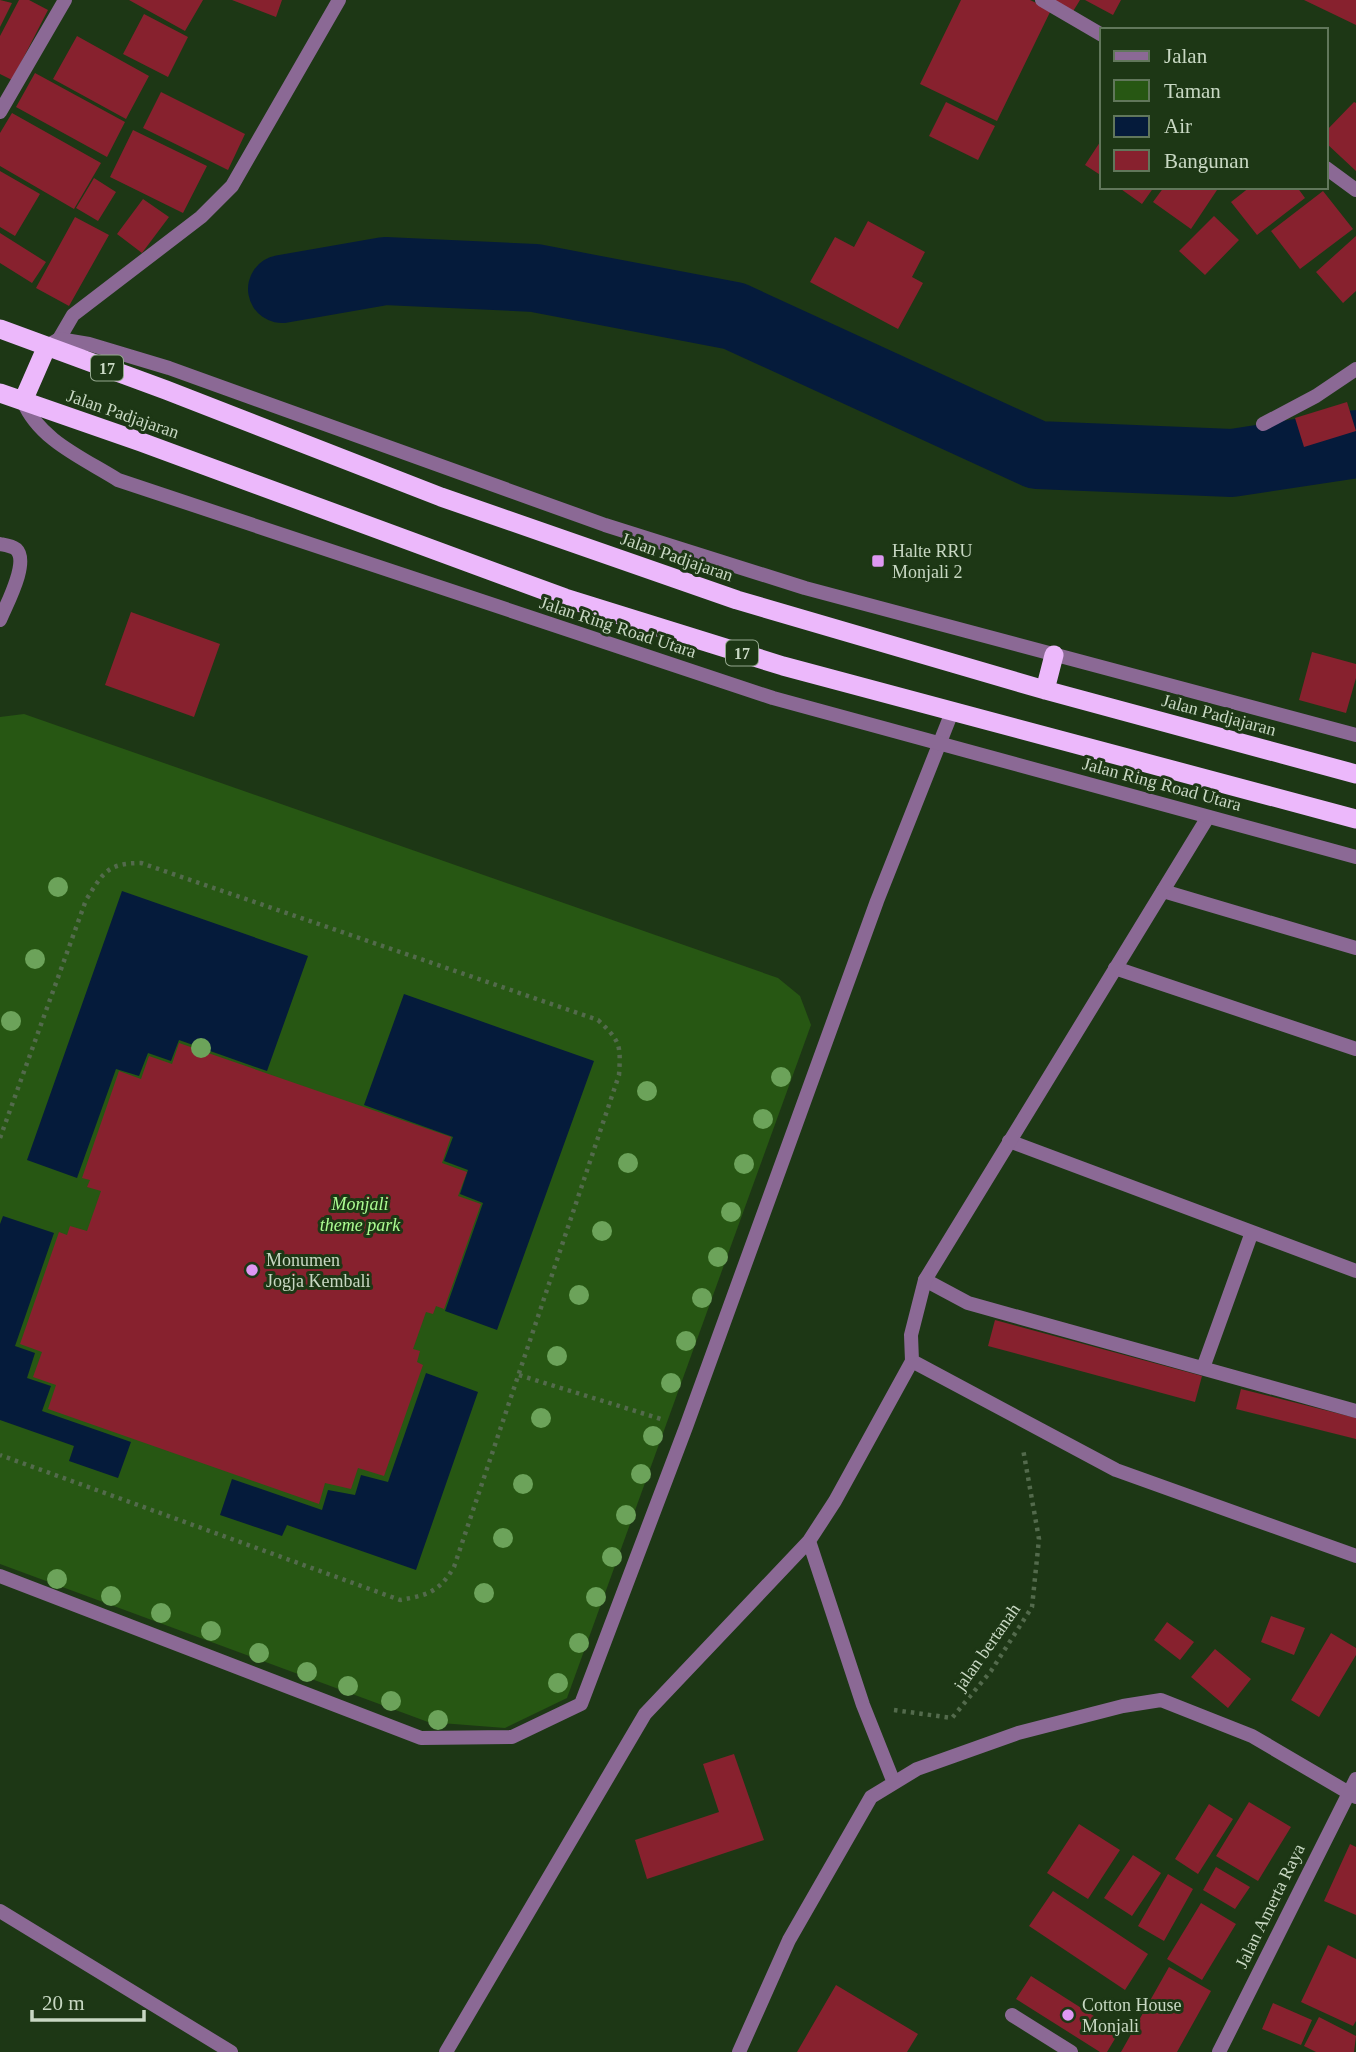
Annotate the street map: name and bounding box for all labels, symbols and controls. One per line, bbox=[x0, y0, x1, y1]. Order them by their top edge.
legend bbox=[1100, 28, 1328, 189]
text: Jalan bbox=[1164, 44, 1208, 68]
text: Taman bbox=[1164, 79, 1221, 103]
text: Air bbox=[1164, 114, 1192, 138]
text: Bangunan bbox=[1164, 149, 1250, 173]
road number: 17 bbox=[91, 356, 123, 380]
street label: Jalan Padjajaran bbox=[64, 385, 182, 443]
street label: Jalan Padjajaran bbox=[618, 528, 736, 586]
place label: Halte RRU Monjali 2 bbox=[892, 541, 973, 582]
marker: Halte RRU Monjali 2 bbox=[870, 553, 886, 569]
street label: Jalan Ring Road Utara bbox=[537, 592, 699, 662]
road number: 17 bbox=[726, 640, 758, 666]
street label: Jalan Padjajaran bbox=[1160, 690, 1278, 740]
street label: Jalan Ring Road Utara bbox=[1080, 753, 1244, 815]
park label: Monjali theme park bbox=[320, 1194, 401, 1235]
place label: Monumen Jogja Kembali bbox=[266, 1250, 370, 1291]
marker: Monumen Jogja Kembali bbox=[244, 1262, 260, 1278]
street label: jalan bertanah bbox=[949, 1600, 1024, 1695]
street label: Jalan Amerta Raya bbox=[1231, 1841, 1309, 1971]
scale bar bbox=[32, 1979, 144, 2023]
text: 20 m bbox=[42, 1991, 85, 2015]
place label: Cotton House Monjali bbox=[1082, 1995, 1182, 2036]
marker: Cotton House Monjali bbox=[1060, 2007, 1076, 2023]

